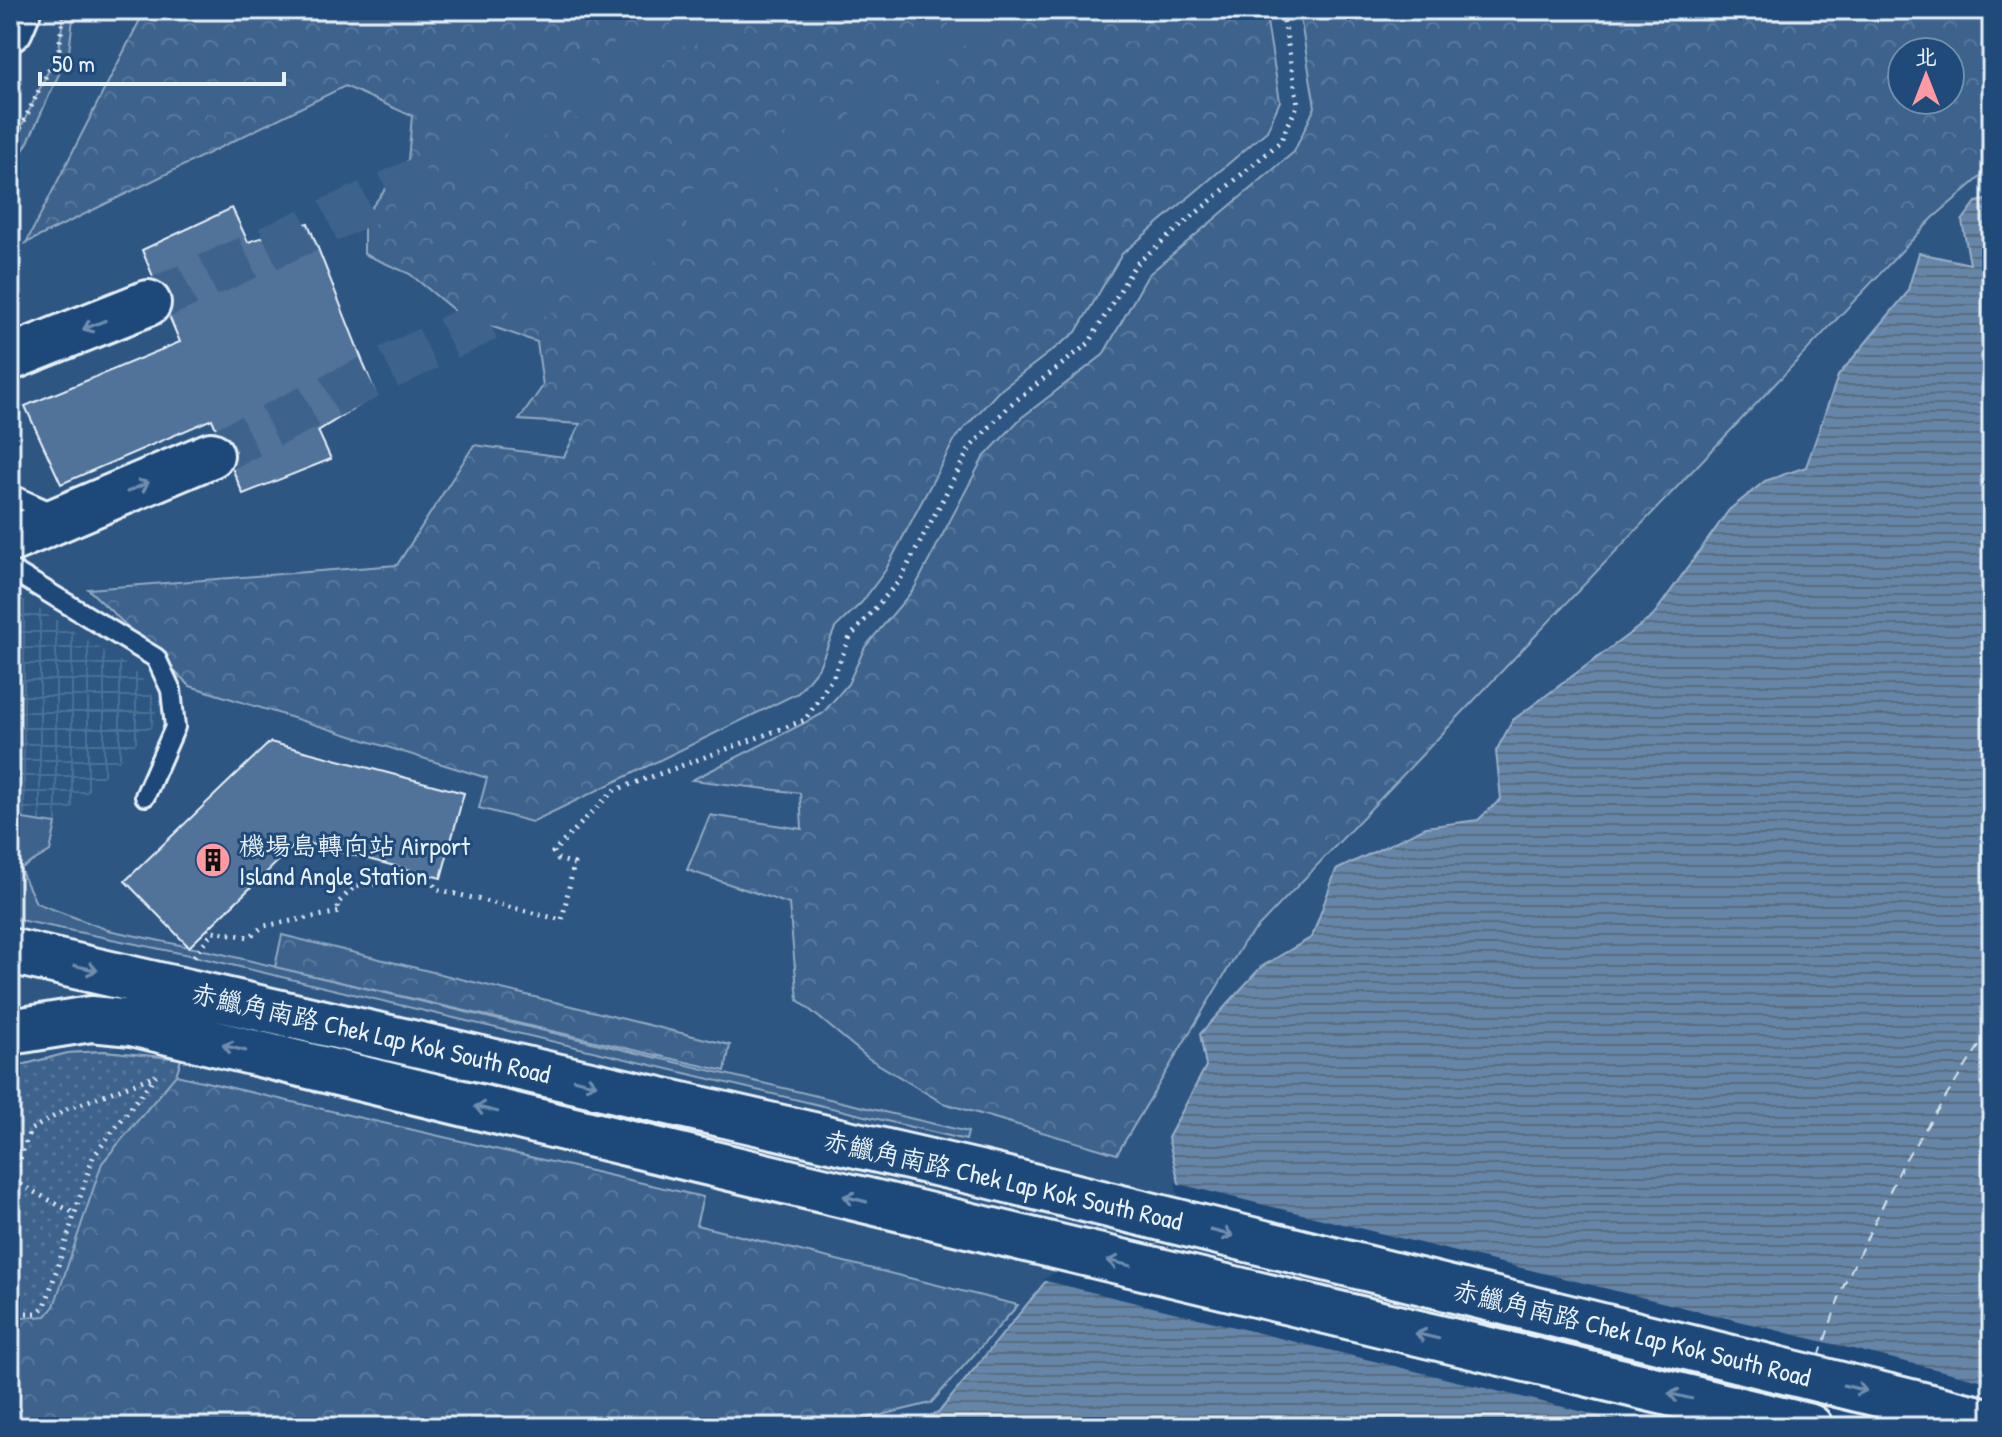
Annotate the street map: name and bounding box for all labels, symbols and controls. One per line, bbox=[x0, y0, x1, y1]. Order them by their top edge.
scale bar bbox=[40, 36, 284, 86]
north arrow bbox=[1886, 36, 1966, 116]
text: 北 bbox=[1915, 41, 1937, 71]
text: 50 m bbox=[52, 47, 95, 79]
one-way arrow bbox=[82, 319, 107, 334]
one-way arrow bbox=[126, 479, 150, 494]
place label: 機場島轉向站 Airport Island Angle Station bbox=[239, 828, 471, 893]
building icon: 機場島轉向站 Airport Island Angle Station bbox=[194, 841, 232, 879]
one-way arrow bbox=[73, 961, 99, 976]
street label: 赤鱲角南路 Chek Lap Kok South Road bbox=[188, 975, 554, 1091]
one-way arrow bbox=[221, 1040, 247, 1055]
one-way arrow bbox=[572, 1075, 598, 1090]
one-way arrow bbox=[474, 1100, 500, 1115]
street label: 赤鱲角南路 Chek Lap Kok South Road bbox=[820, 1122, 1186, 1238]
one-way arrow bbox=[842, 1190, 868, 1205]
one-way arrow bbox=[1209, 1226, 1235, 1241]
one-way arrow bbox=[1107, 1255, 1133, 1270]
street label: 赤鱲角南路 Chek Lap Kok South Road bbox=[1450, 1272, 1814, 1394]
one-way arrow bbox=[1415, 1328, 1440, 1343]
one-way arrow bbox=[1842, 1382, 1868, 1397]
one-way arrow bbox=[1668, 1388, 1693, 1403]

